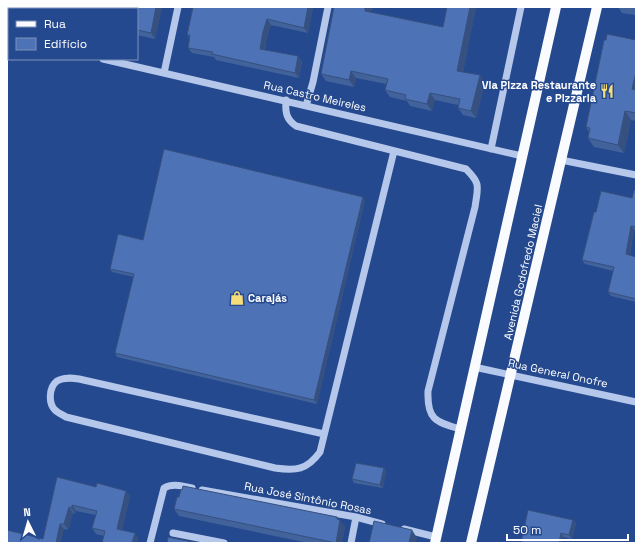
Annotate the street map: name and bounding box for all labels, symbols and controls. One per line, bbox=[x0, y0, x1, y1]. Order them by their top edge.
legend bbox=[8, 8, 138, 60]
text: Rua bbox=[44, 16, 66, 32]
text: Edifício bbox=[44, 36, 87, 52]
street label: Rua Castro Meireles bbox=[262, 77, 368, 115]
place label: Via Pizza Restaurante e Pizzaria bbox=[482, 78, 597, 105]
restaurant icon: Via Pizza Restaurante e Pizzaria bbox=[599, 83, 615, 99]
street label: Avenida Godofredo Maciel bbox=[501, 203, 545, 341]
shop icon: Carajás bbox=[229, 290, 245, 306]
place label: Carajás bbox=[248, 291, 287, 305]
street label: Rua General Onofre bbox=[507, 356, 609, 390]
street label: Rua José Sintônio Rosas bbox=[243, 479, 373, 517]
north arrow bbox=[8, 502, 48, 542]
text: N bbox=[23, 505, 31, 519]
scale bar bbox=[507, 516, 628, 542]
text: 50 m bbox=[513, 522, 541, 538]

